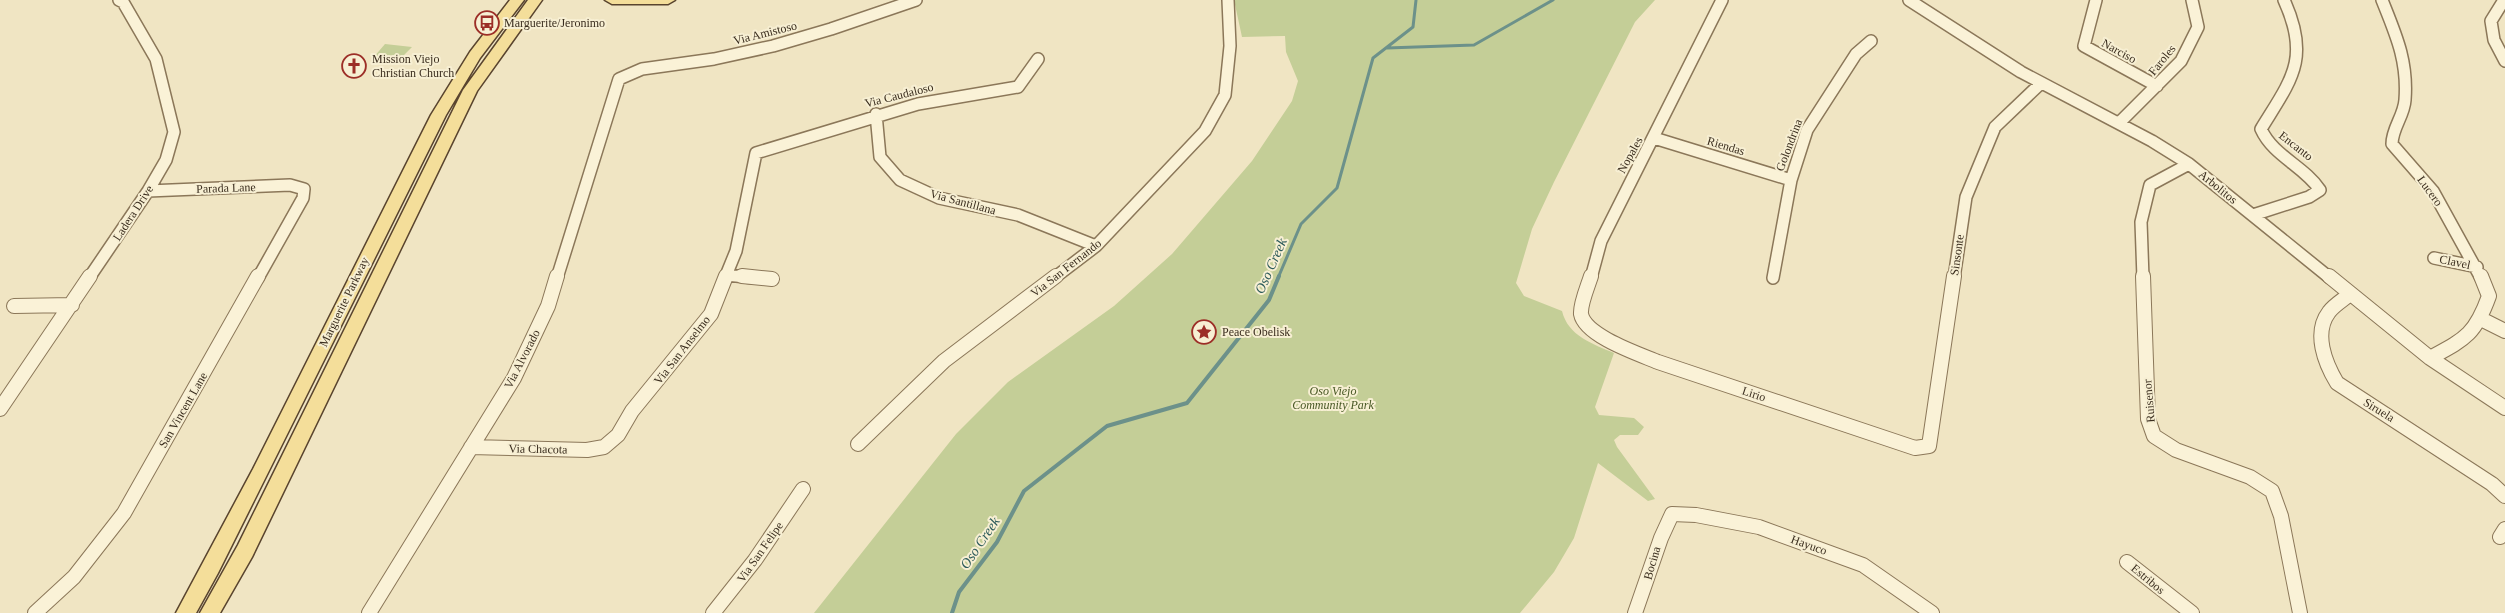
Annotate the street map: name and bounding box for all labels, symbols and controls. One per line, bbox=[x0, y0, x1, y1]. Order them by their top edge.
bus stop icon: Marguerite/Jeronimo bbox=[474, 10, 500, 36]
place label: Marguerite/Jeronimo bbox=[504, 16, 605, 30]
street label: Via Amistoso bbox=[732, 18, 798, 48]
street label: Narciso bbox=[2099, 36, 2139, 66]
street label: Faroles bbox=[2145, 42, 2179, 78]
place label: Mission Viejo Christian Church bbox=[372, 52, 454, 80]
church icon: Mission Viejo Christian Church bbox=[341, 53, 367, 79]
street label: Via Caudaloso bbox=[863, 80, 935, 110]
street label: Golondrina bbox=[1773, 116, 1806, 173]
street label: Encanto bbox=[2276, 128, 2316, 164]
street label: Nopales bbox=[1614, 134, 1646, 176]
street label: Riendas bbox=[1705, 134, 1747, 158]
street label: Arbolitos bbox=[2196, 167, 2240, 207]
street label: Lucero bbox=[2414, 173, 2446, 209]
street label: Parada Lane bbox=[196, 180, 256, 196]
street label: Ladera Drive bbox=[110, 183, 156, 243]
street label: Via Santillana bbox=[929, 186, 998, 218]
street label: Sinsonte bbox=[1947, 234, 1967, 276]
water label: Oso Creek bbox=[1252, 235, 1290, 296]
street label: Via San Fernando bbox=[1028, 236, 1104, 300]
street label: Clavel bbox=[2438, 252, 2472, 272]
street label: Marguerite Parkway bbox=[316, 255, 372, 349]
street label: Via San Anselmo bbox=[651, 313, 713, 387]
place icon: Peace Obelisk bbox=[1191, 319, 1217, 345]
place label: Peace Obelisk bbox=[1222, 325, 1290, 339]
street label: Via Alvorado bbox=[501, 327, 543, 391]
street label: San Vincent Lane bbox=[156, 370, 210, 450]
street label: Ruisenor bbox=[2140, 379, 2158, 423]
park label: Oso Viejo Community Park bbox=[1292, 384, 1375, 412]
street label: Lirio bbox=[1740, 384, 1768, 404]
street label: Siruela bbox=[2361, 395, 2398, 425]
street label: Via Chacota bbox=[508, 441, 568, 457]
water label: Oso Creek bbox=[957, 514, 1003, 572]
street label: Via San Felipe bbox=[734, 519, 786, 585]
street label: Hayuco bbox=[1789, 532, 1829, 558]
street label: Bocina bbox=[1641, 544, 1664, 581]
street label: Estribos bbox=[2128, 561, 2168, 597]

